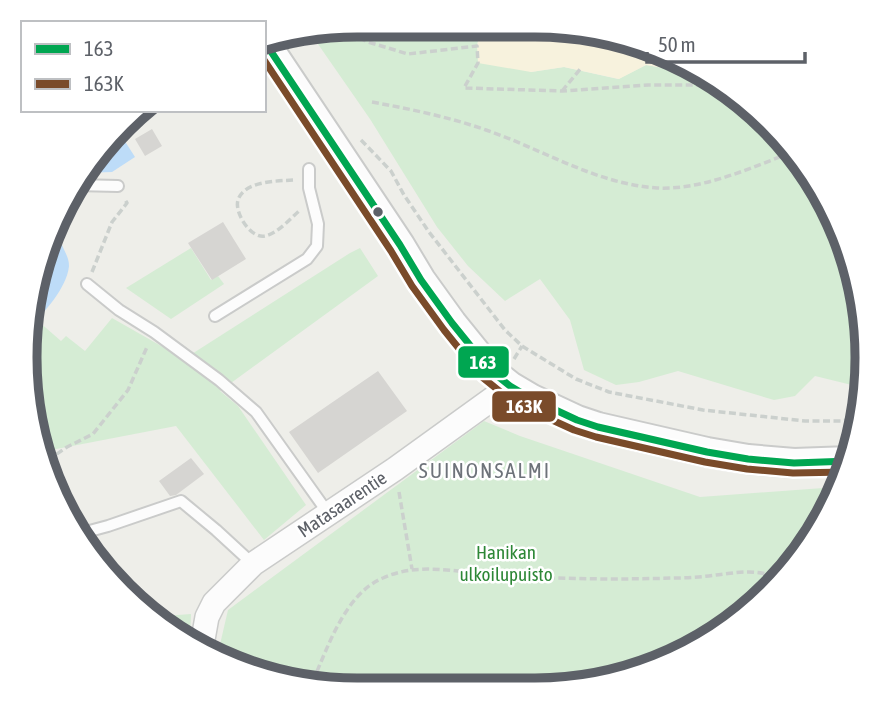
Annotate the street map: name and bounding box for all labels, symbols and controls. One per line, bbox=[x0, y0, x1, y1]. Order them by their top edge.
legend bbox=[21, 21, 266, 112]
scale bar bbox=[647, 21, 804, 65]
text: 50 m bbox=[658, 32, 696, 56]
text: 163 bbox=[84, 36, 114, 60]
text: 163K bbox=[84, 71, 125, 95]
unlabelled marker bbox=[371, 205, 385, 219]
line badge: 163 bbox=[457, 345, 510, 379]
text: 163 bbox=[470, 351, 496, 373]
line badge: 163K bbox=[491, 390, 557, 423]
text: 163K bbox=[506, 395, 543, 417]
district label: SUINONSALMI bbox=[419, 458, 551, 482]
street label: Matasaarentie bbox=[293, 466, 391, 542]
park label: Hanikan ulkoilupuisto bbox=[459, 541, 553, 585]

